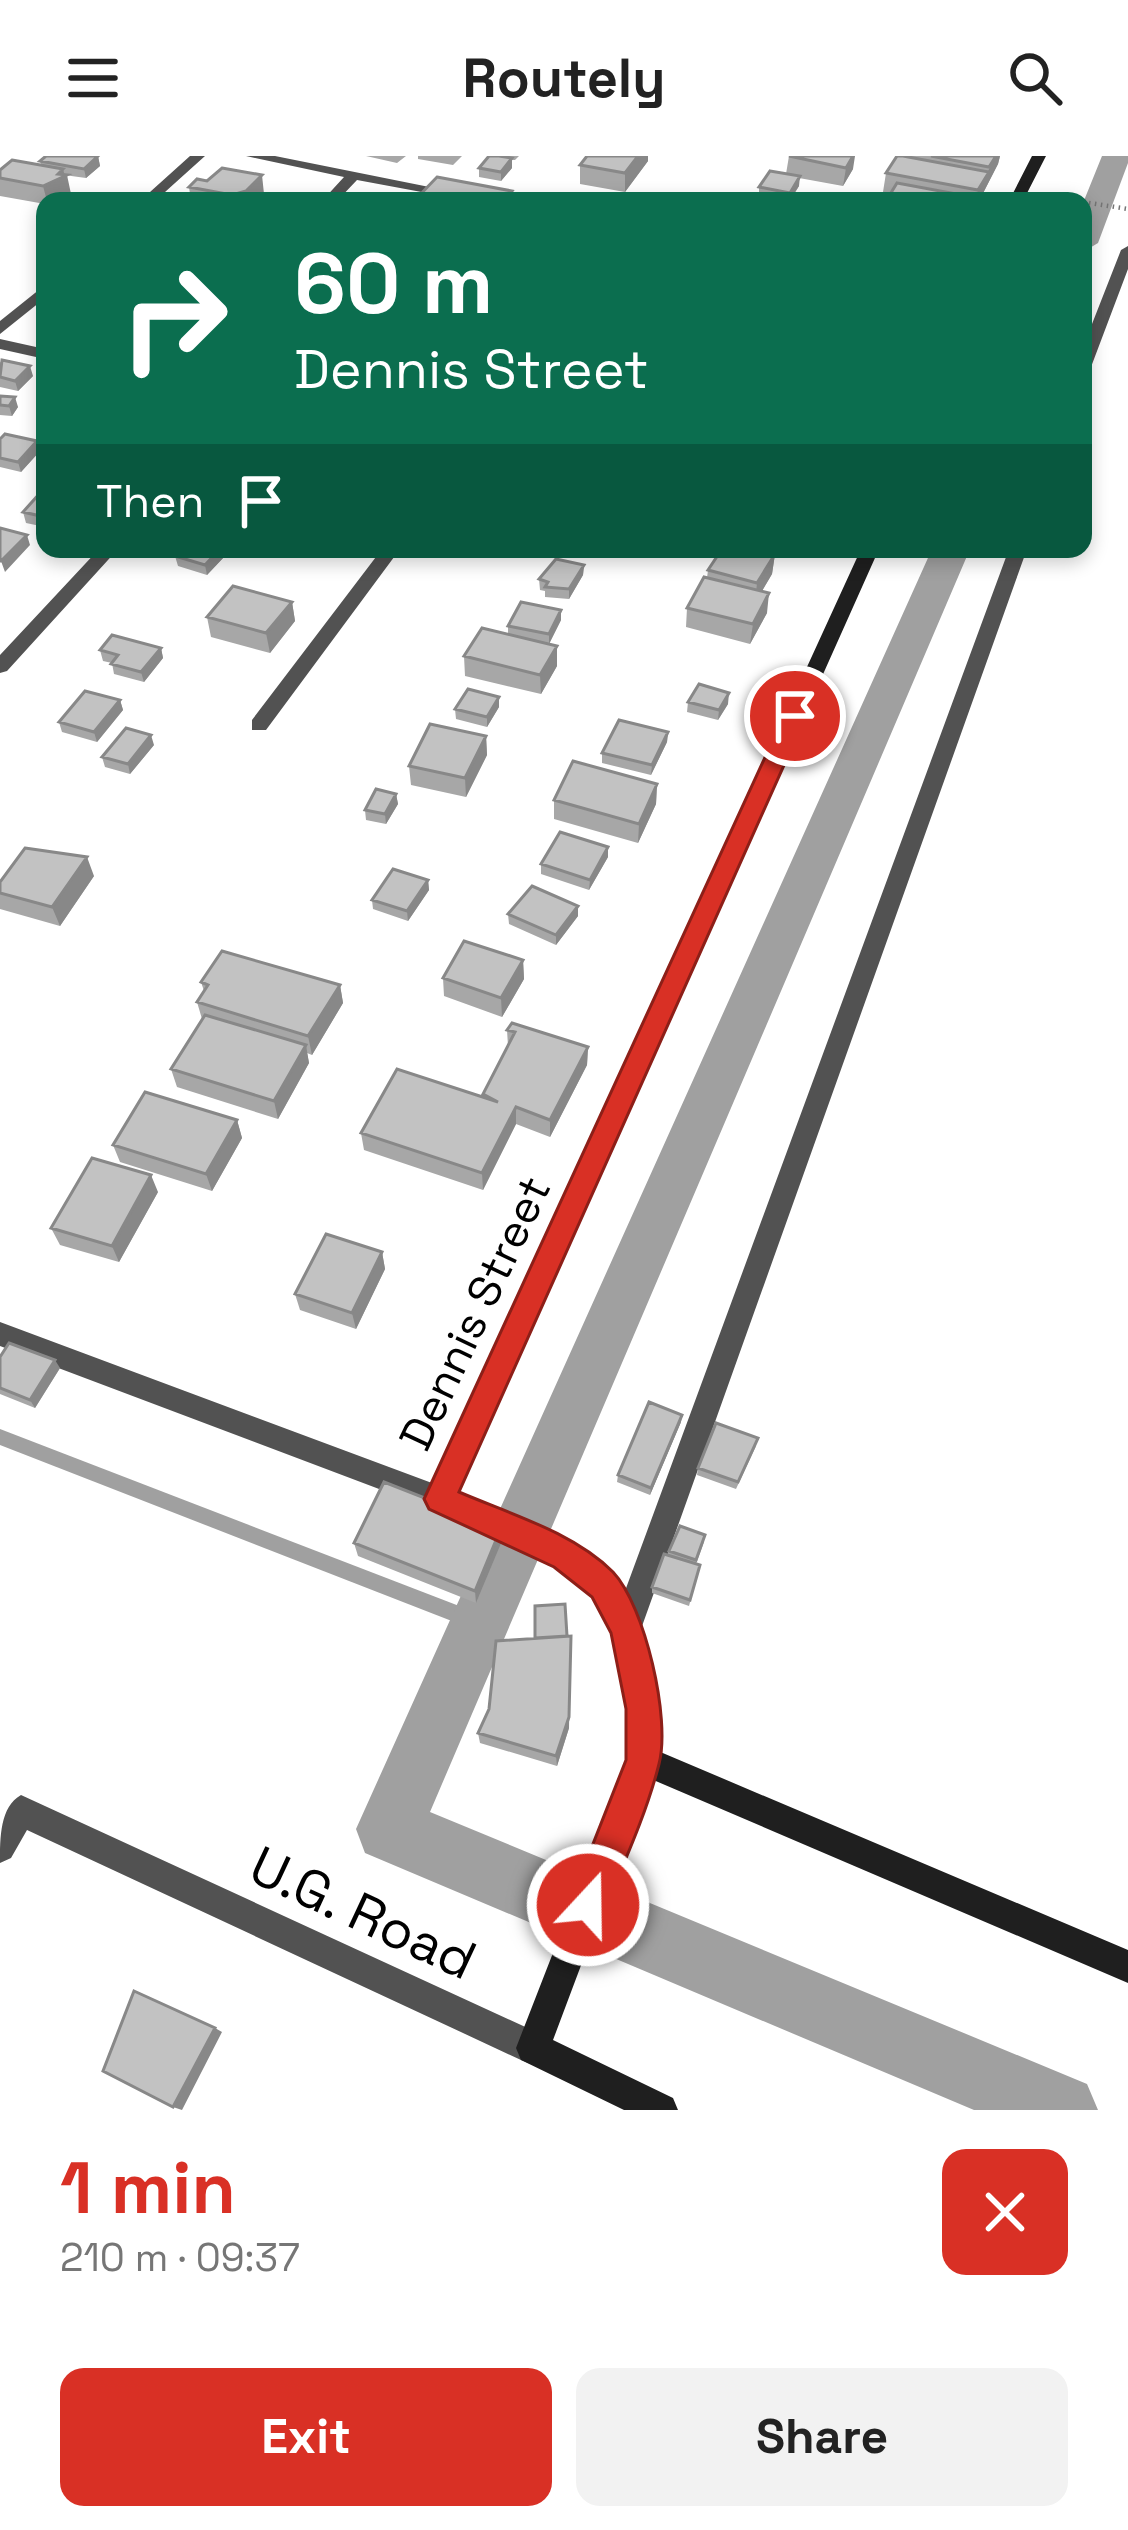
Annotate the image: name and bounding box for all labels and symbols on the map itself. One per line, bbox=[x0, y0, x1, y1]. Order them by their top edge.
pin bbox=[744, 665, 846, 767]
street label: Dennis Street bbox=[387, 1167, 563, 1459]
street label: U.G. Road bbox=[239, 1831, 487, 1995]
position arrow bbox=[525, 1842, 651, 1968]

